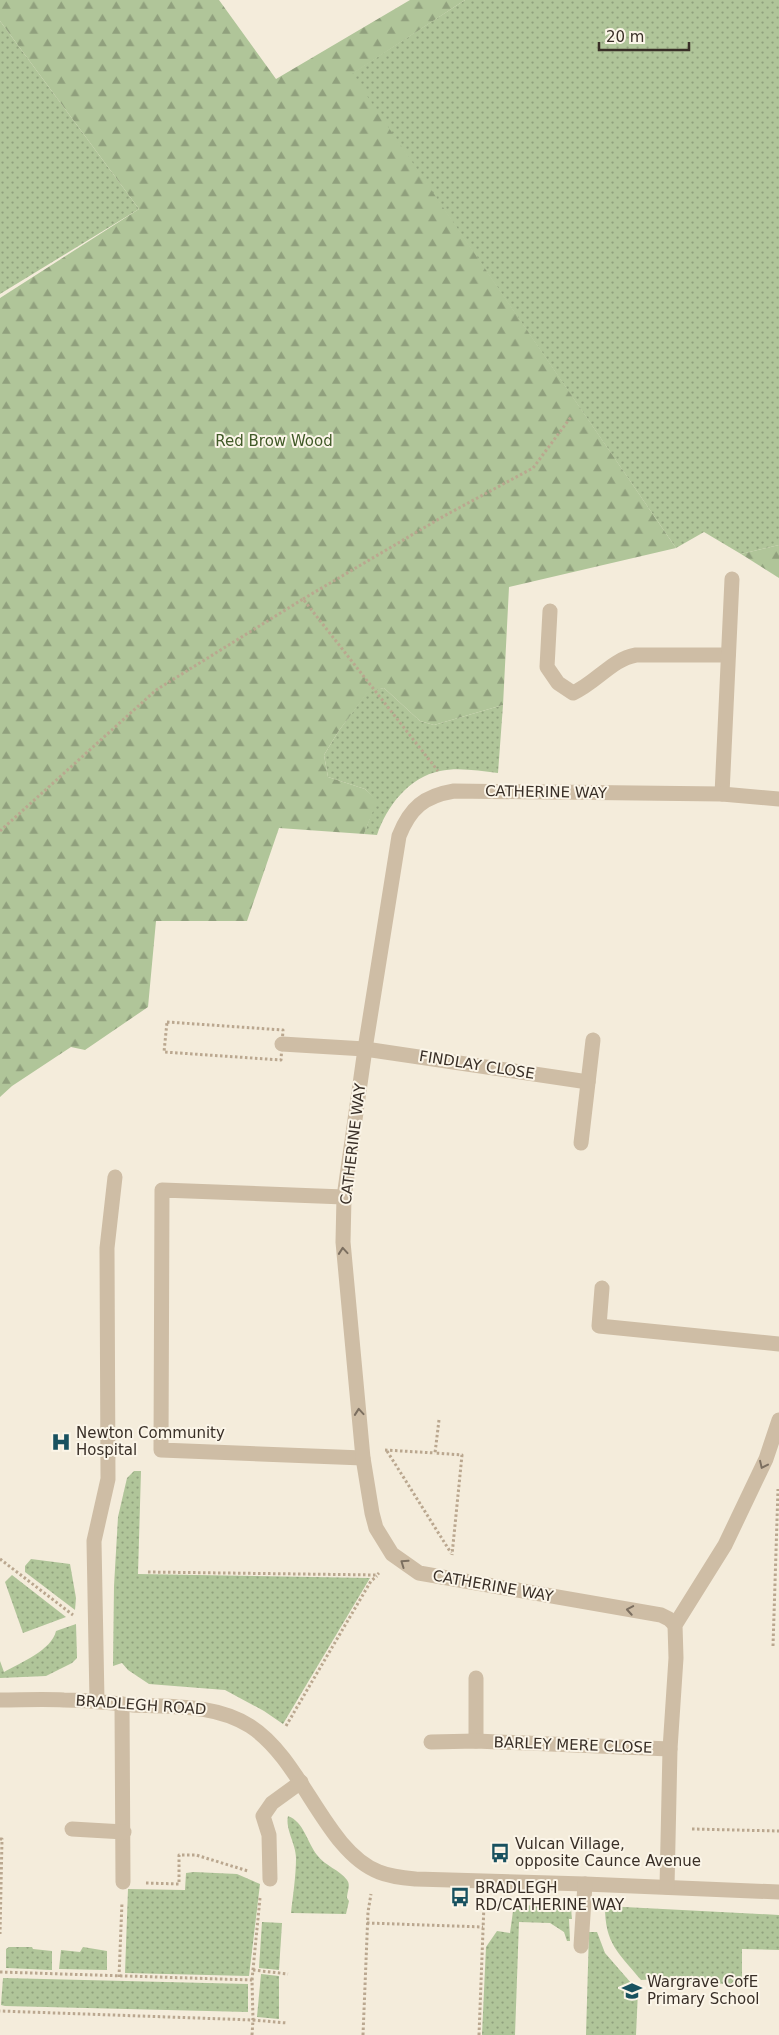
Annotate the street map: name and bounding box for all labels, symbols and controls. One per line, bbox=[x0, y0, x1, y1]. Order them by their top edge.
scale bar bbox=[599, 20, 689, 52]
text: 20 m bbox=[606, 28, 644, 46]
park label: Red Brow Wood bbox=[215, 432, 333, 450]
street label: CATHERINE WAY bbox=[485, 782, 608, 802]
street label: FINDLAY CLOSE bbox=[418, 1047, 536, 1083]
street label: CATHERINE WAY bbox=[337, 1081, 369, 1206]
one-way arrow bbox=[338, 1246, 349, 1254]
one-way arrow bbox=[354, 1408, 365, 1416]
place label: Newton Community Hospital bbox=[76, 1424, 225, 1459]
hospital icon: Newton Community Hospital bbox=[50, 1431, 72, 1453]
one-way arrow bbox=[759, 1460, 769, 1469]
one-way arrow bbox=[400, 1560, 410, 1569]
street label: CATHERINE WAY bbox=[431, 1567, 555, 1606]
one-way arrow bbox=[626, 1606, 634, 1616]
street label: BRADLEGH ROAD bbox=[75, 1691, 207, 1719]
street label: BARLEY MERE CLOSE bbox=[493, 1733, 653, 1757]
place label: Vulcan Village, opposite Caunce Avenue bbox=[515, 1835, 701, 1870]
bus stop icon: Vulcan Village, opposite Caunce Avenue bbox=[489, 1842, 511, 1864]
place label: BRADLEGH RD/CATHERINE WAY bbox=[475, 1879, 625, 1914]
bus stop icon: BRADLEGH RD/CATHERINE WAY bbox=[449, 1886, 471, 1908]
place label: Wargrave CofE Primary School bbox=[647, 1973, 760, 2008]
school or university icon: Wargrave CofE Primary School bbox=[621, 1980, 643, 2002]

